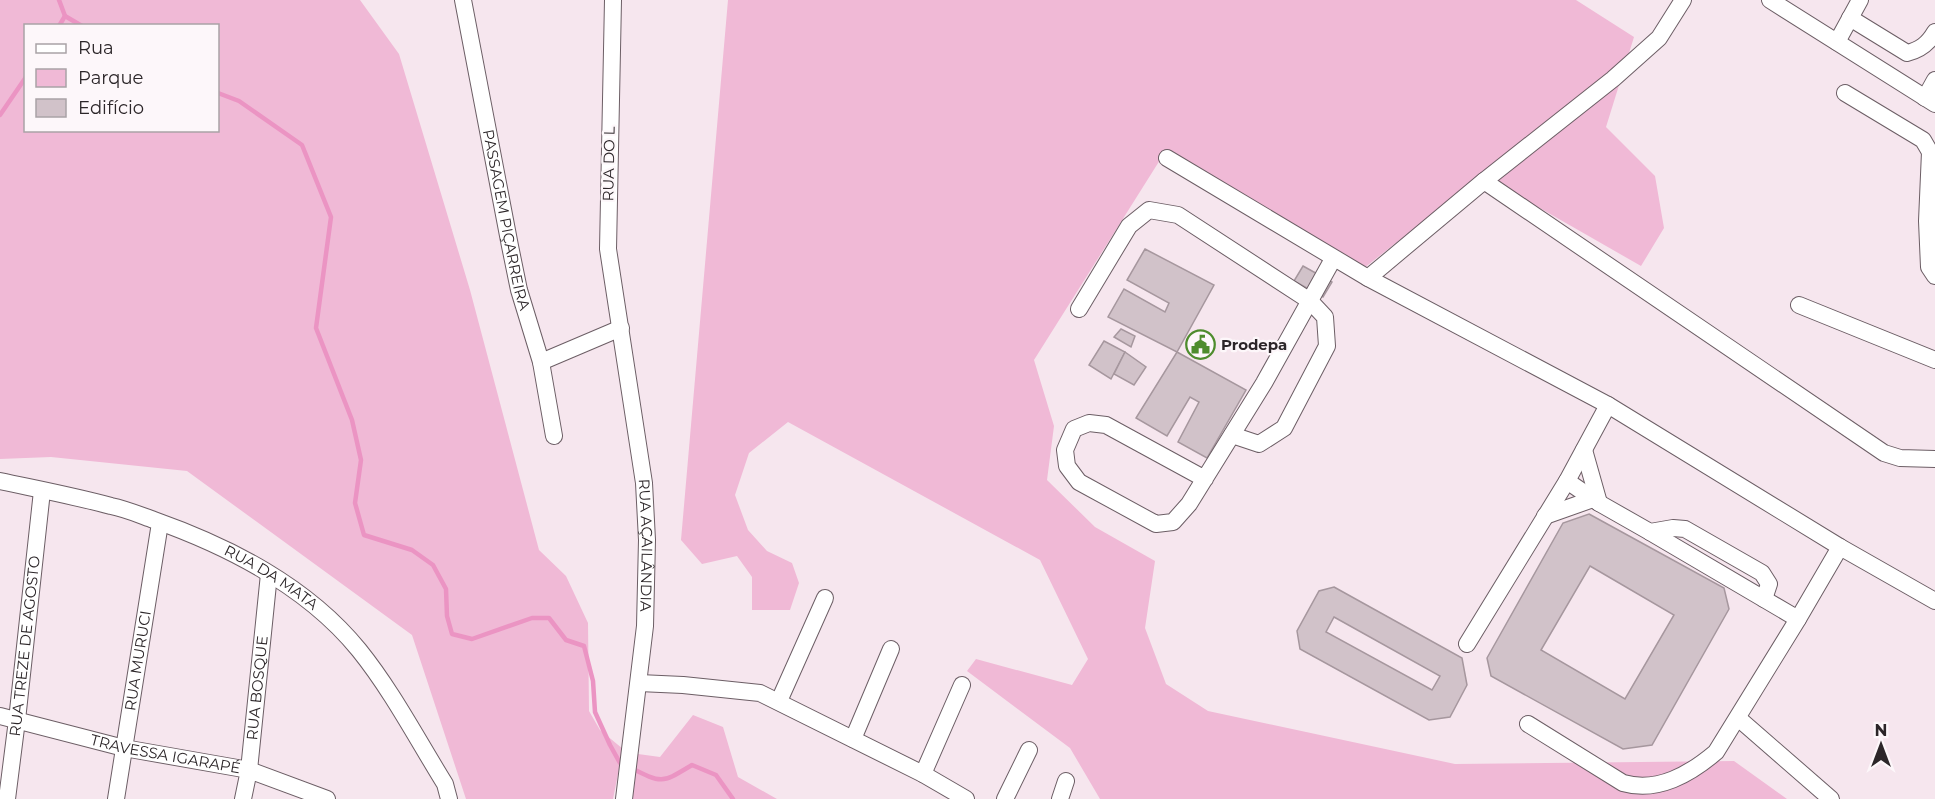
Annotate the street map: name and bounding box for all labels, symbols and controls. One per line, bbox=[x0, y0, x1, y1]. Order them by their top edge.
legend bbox=[24, 24, 219, 132]
text: Rua bbox=[78, 37, 114, 59]
text: Parque bbox=[78, 67, 144, 89]
text: Edifício bbox=[78, 97, 144, 119]
street label: RUA DO L bbox=[598, 126, 619, 202]
street label: PASSAGEM PIÇARREIRA bbox=[479, 128, 535, 313]
public building icon: Prodepa bbox=[1184, 329, 1216, 361]
place label: Prodepa bbox=[1221, 335, 1287, 354]
street label: RUA AÇAILÂNDIA bbox=[635, 478, 657, 612]
street label: RUA DA MATA bbox=[221, 540, 323, 614]
street label: RUA TREZE DE AGOSTO bbox=[5, 555, 44, 738]
street label: RUA MURUCI bbox=[120, 609, 155, 712]
street label: RUA BOSQUE bbox=[242, 635, 272, 741]
north arrow bbox=[1851, 715, 1911, 775]
text: N bbox=[1875, 721, 1887, 740]
street label: TRAVESSA IGARAPÉ bbox=[89, 730, 242, 777]

